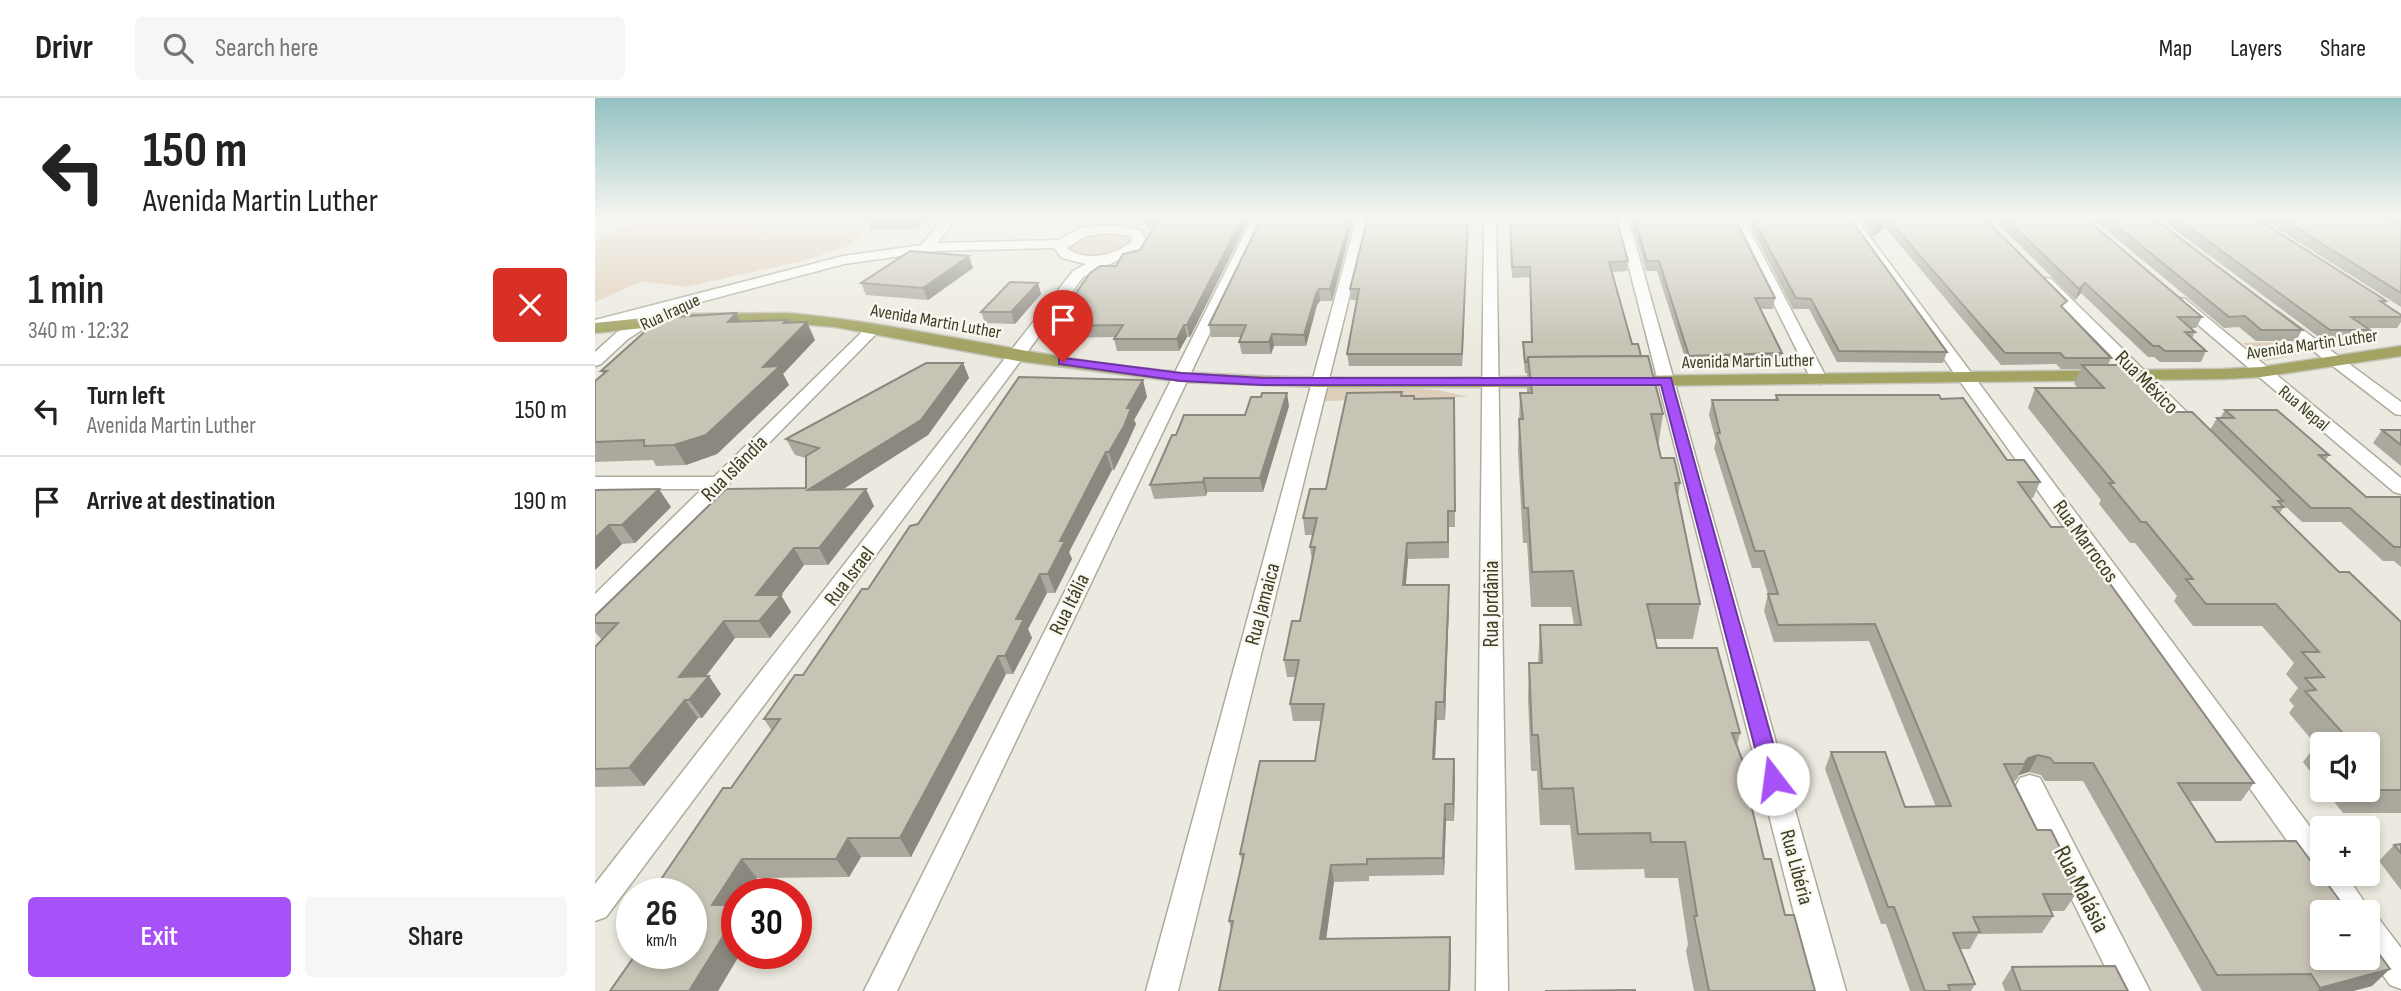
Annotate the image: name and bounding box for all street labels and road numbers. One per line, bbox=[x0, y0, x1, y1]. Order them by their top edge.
street label: Rua Iraque bbox=[637, 290, 703, 335]
street label: Avenida Martin Luther bbox=[868, 300, 1003, 343]
street label: Avenida Martin Luther bbox=[2244, 325, 2379, 364]
street label: Rua México bbox=[2110, 345, 2184, 419]
street label: Avenida Martin Luther bbox=[1681, 350, 1814, 373]
street label: Rua Nepal bbox=[2274, 381, 2333, 436]
street label: Rua Islândia bbox=[696, 430, 773, 507]
street label: Rua Marrocos bbox=[2047, 495, 2124, 587]
street label: Rua Israel bbox=[819, 542, 880, 611]
street label: Rua Jamaica bbox=[1240, 560, 1285, 648]
street label: Rua Jordânia bbox=[1479, 561, 1504, 647]
street label: Rua Itália bbox=[1044, 570, 1095, 639]
street label: Rua Libéria bbox=[1775, 827, 1819, 907]
street label: Rua Malásia bbox=[2047, 841, 2116, 938]

